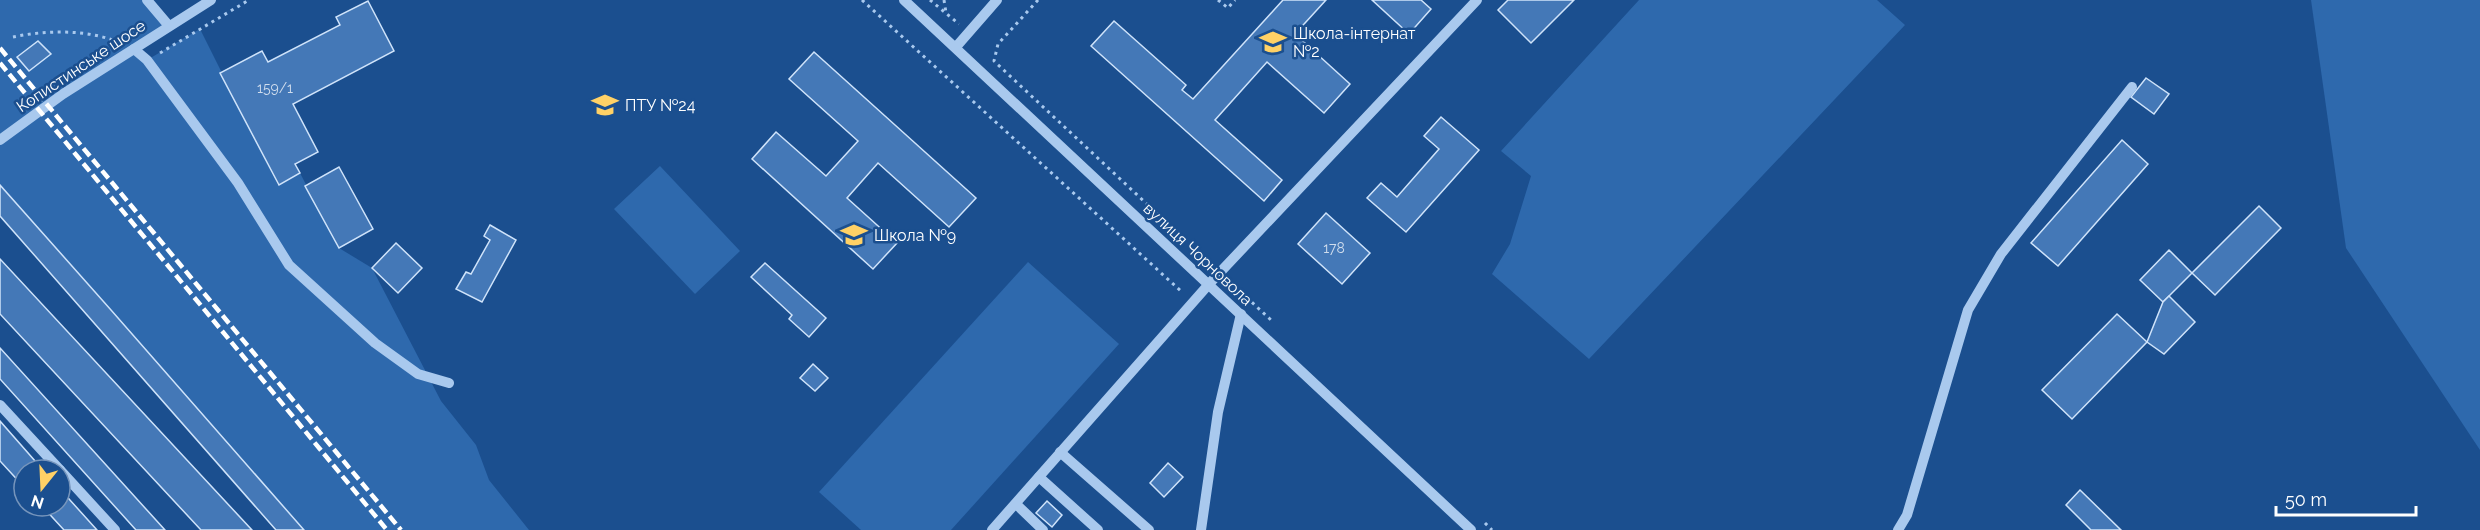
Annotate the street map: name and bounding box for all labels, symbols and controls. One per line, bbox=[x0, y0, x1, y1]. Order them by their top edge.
street label: Копистинське шосе bbox=[13, 16, 149, 116]
place label: Школа-інтернат №2 bbox=[1293, 24, 1416, 61]
school or university icon: Школа-інтернат №2 bbox=[1258, 27, 1288, 57]
house number: 159/1 bbox=[257, 80, 293, 96]
school or university icon: ПТУ №24 bbox=[590, 90, 620, 120]
place label: ПТУ №24 bbox=[625, 96, 696, 115]
street label: вулиця Чорновола bbox=[1140, 199, 1256, 309]
school or university icon: Школа №9 bbox=[839, 220, 869, 250]
place label: Школа №9 bbox=[874, 226, 956, 245]
house number: 178 bbox=[1323, 240, 1345, 256]
north arrow bbox=[12, 458, 72, 518]
scale bar bbox=[2276, 479, 2416, 517]
text: 50 m bbox=[2285, 489, 2327, 510]
text: N bbox=[29, 491, 46, 513]

